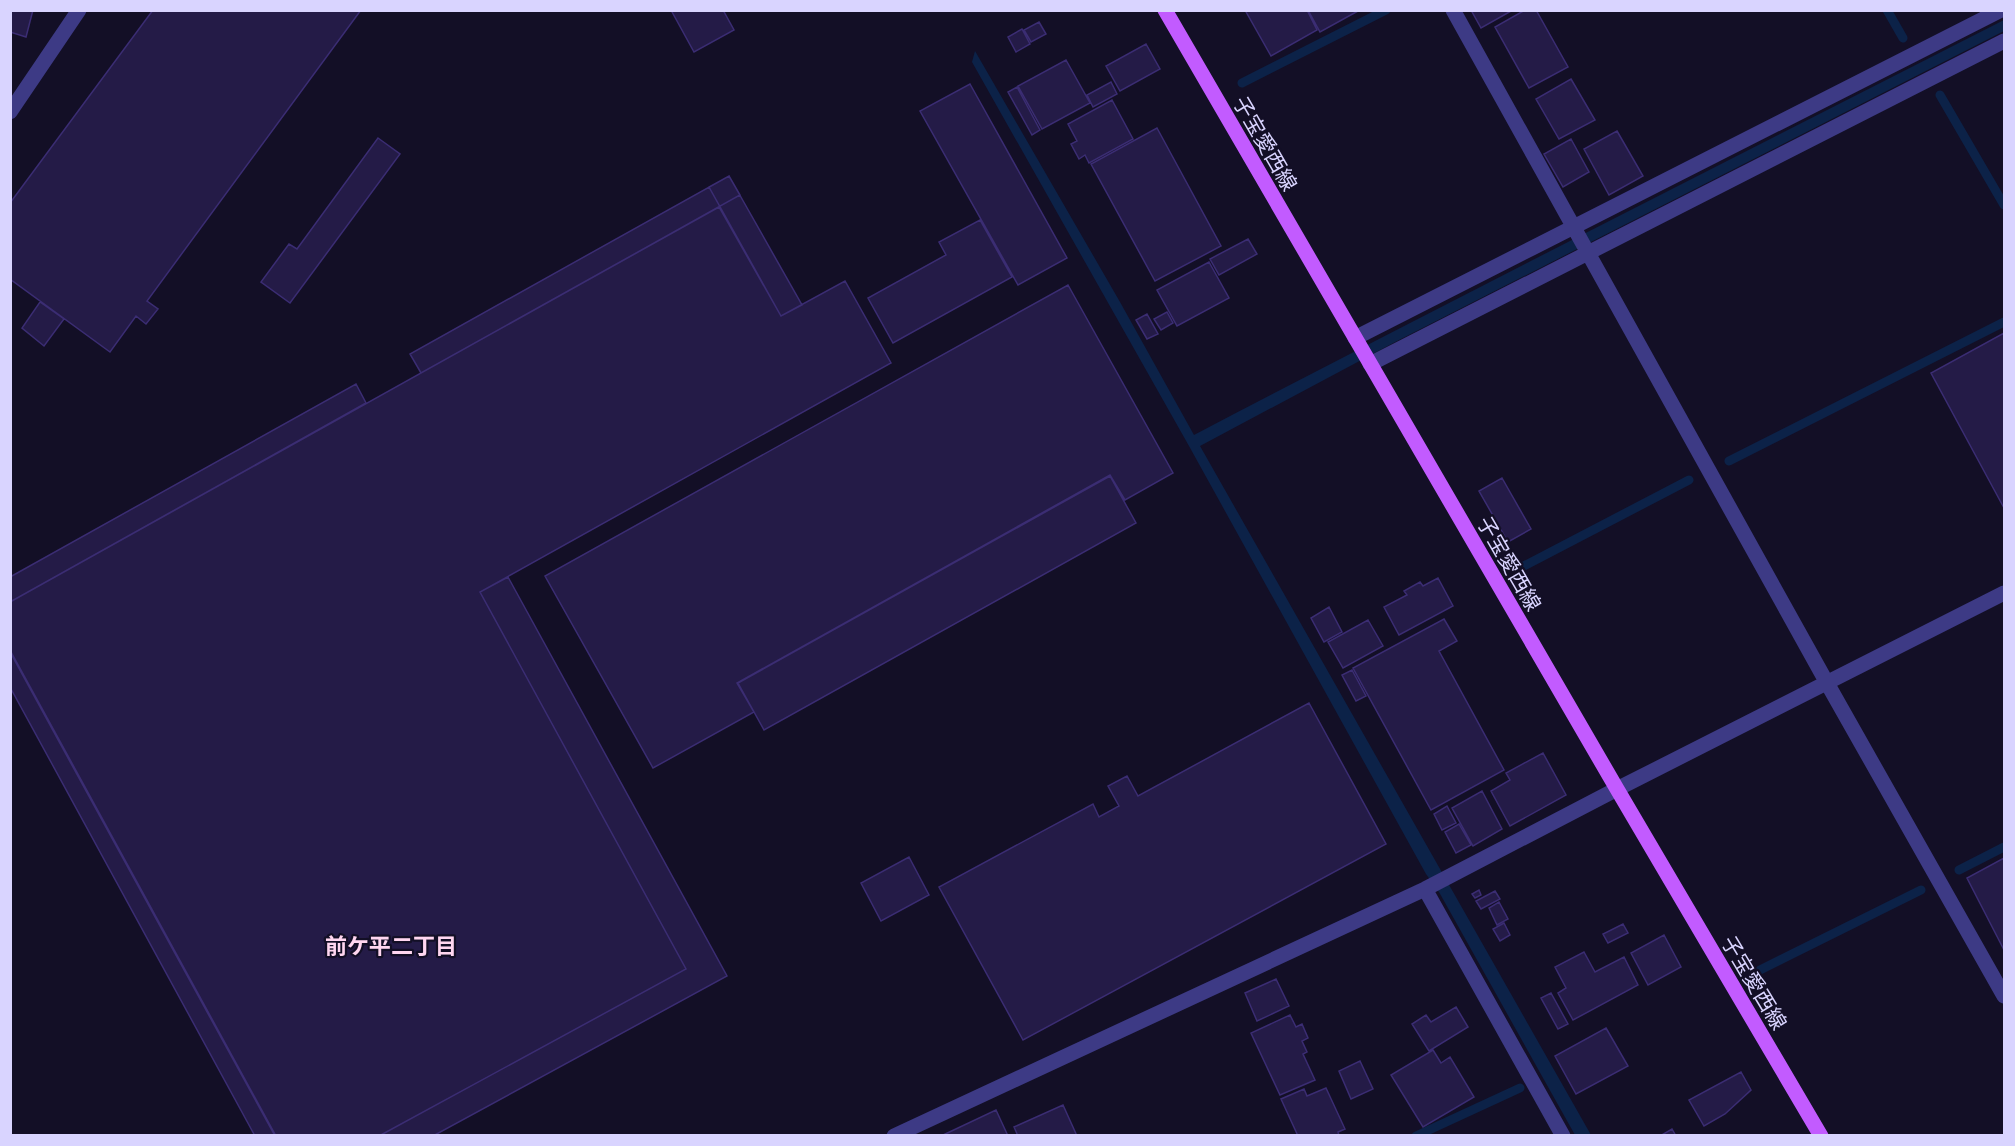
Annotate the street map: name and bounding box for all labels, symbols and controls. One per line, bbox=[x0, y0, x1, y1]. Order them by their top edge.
street label: 子宝愛西線 bbox=[1229, 91, 1303, 195]
street label: 子宝愛西線 bbox=[1473, 511, 1547, 615]
street label: 子宝愛西線 bbox=[1717, 931, 1793, 1033]
district label: 前ケ平二丁目 bbox=[325, 932, 457, 958]

